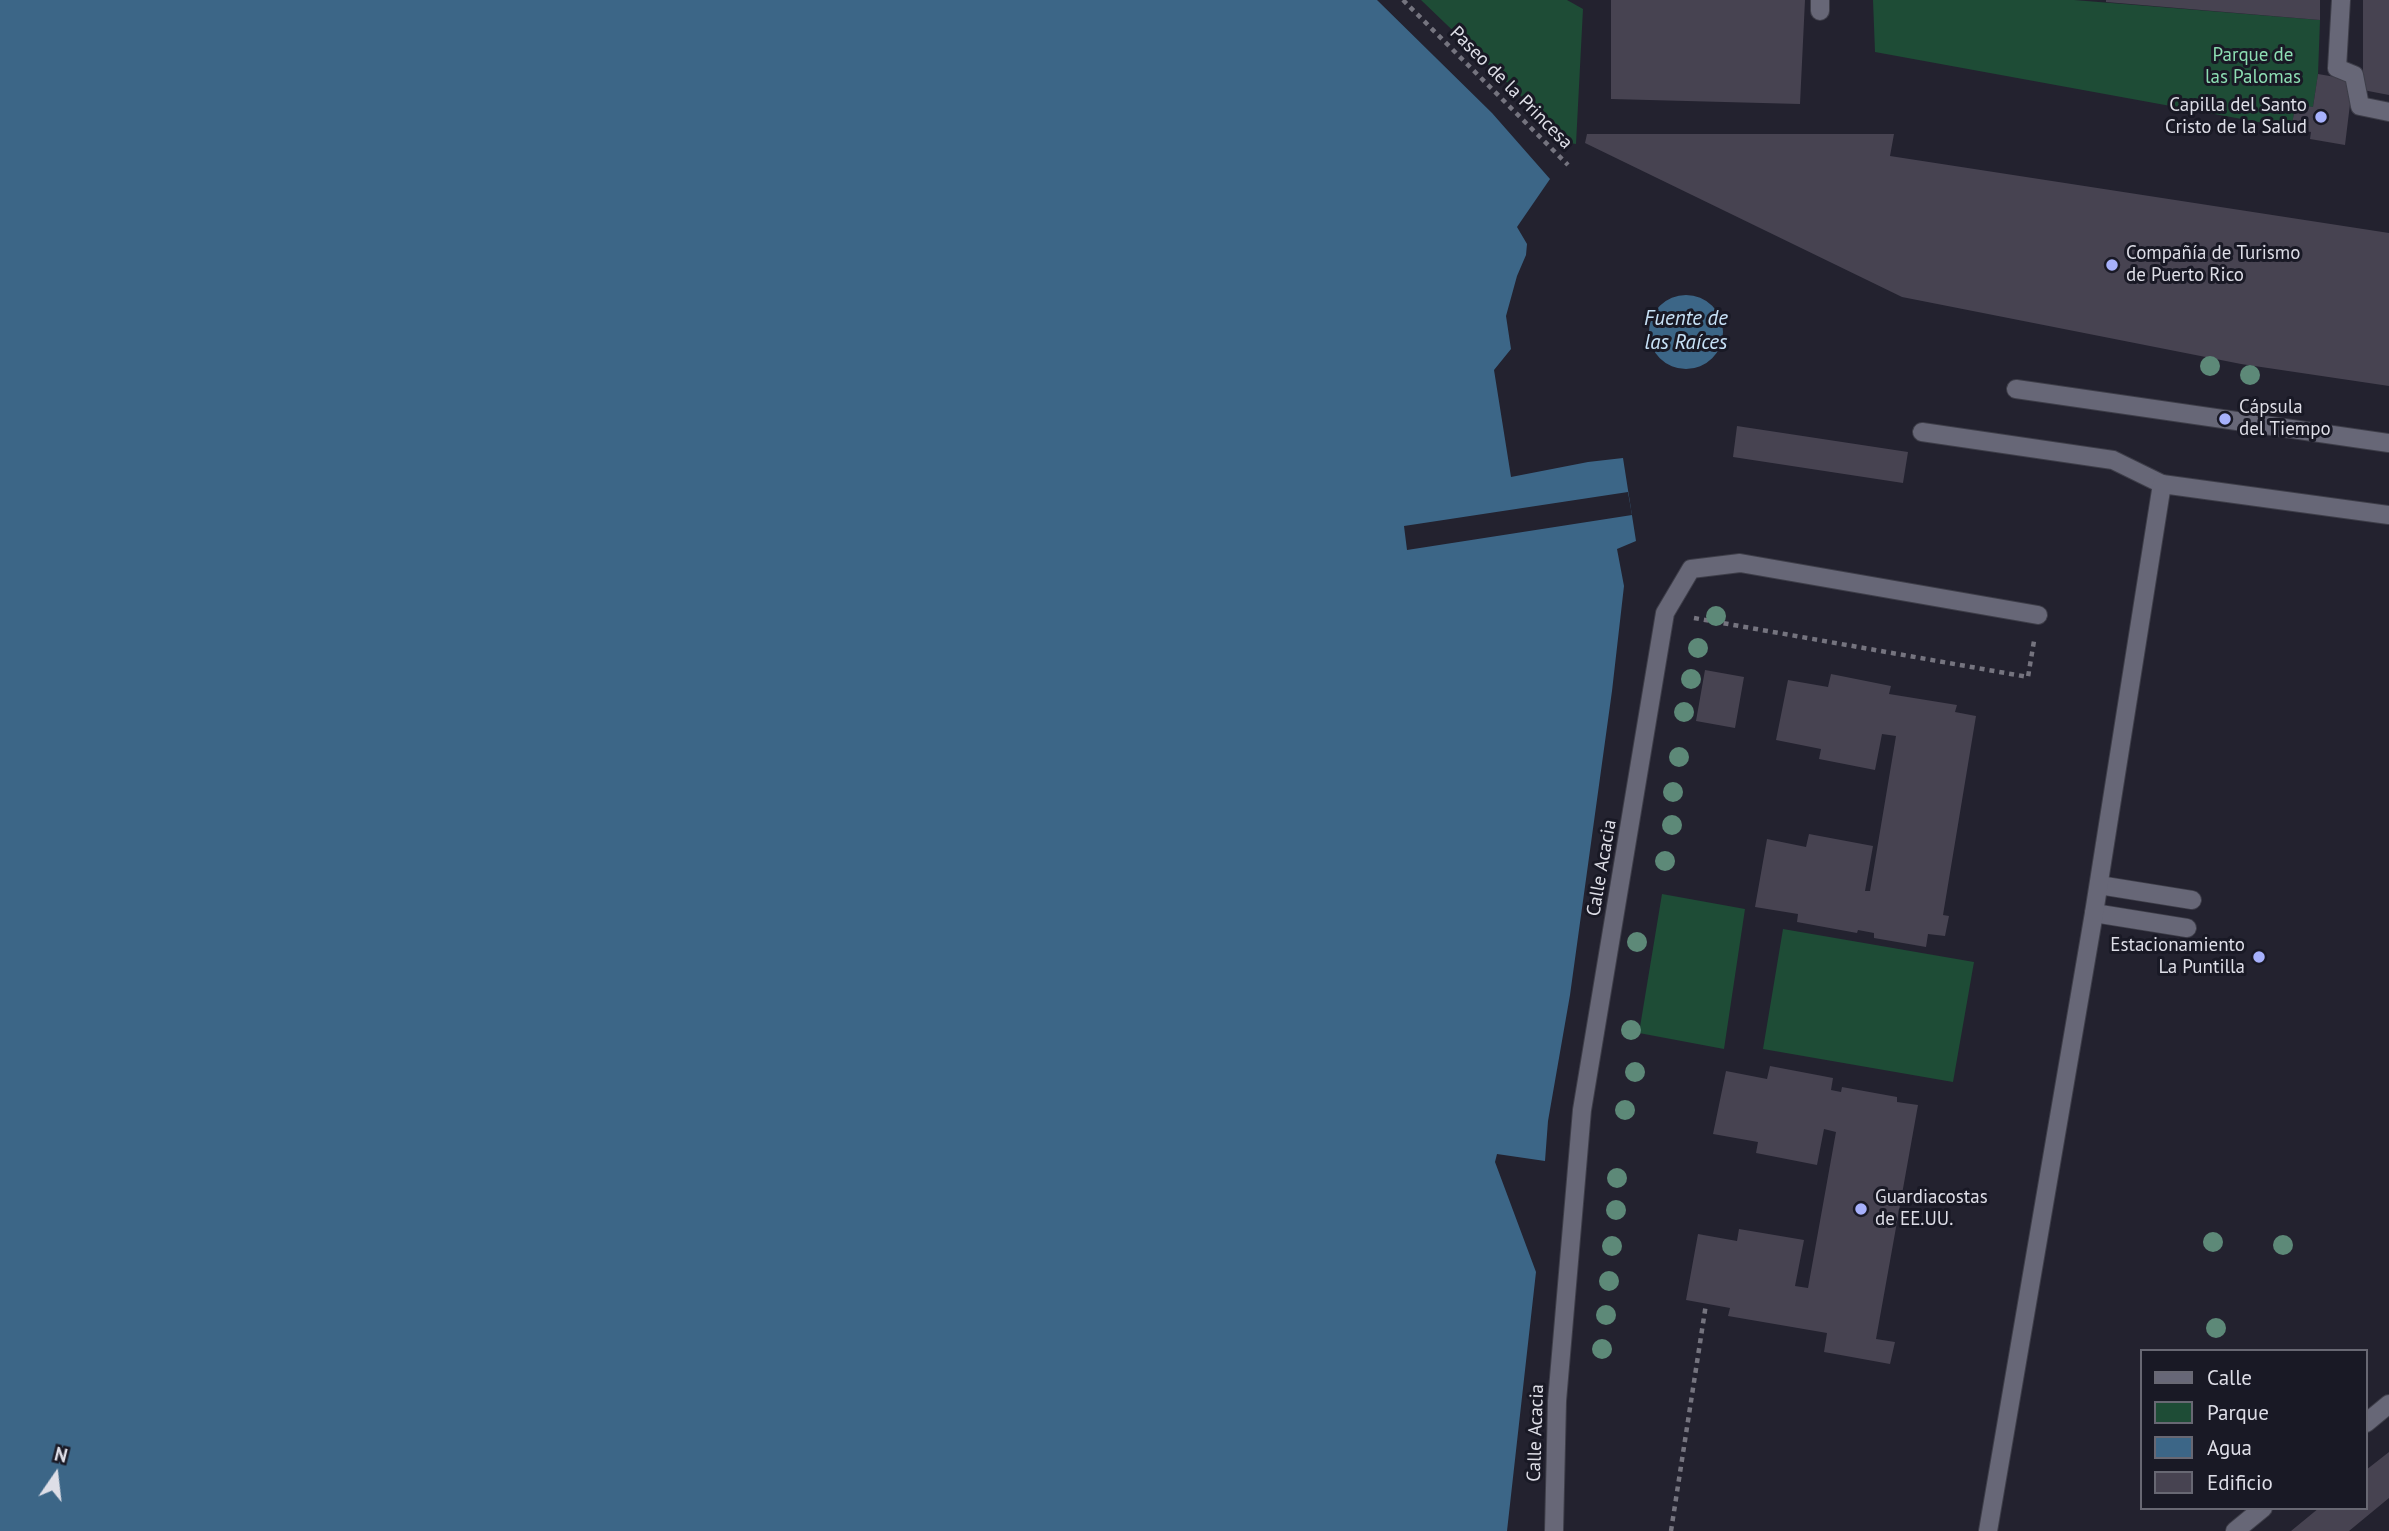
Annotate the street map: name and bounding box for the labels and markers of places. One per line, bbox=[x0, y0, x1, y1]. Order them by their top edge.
place label: Capilla del Santo Cristo de la Salud bbox=[2165, 95, 2307, 139]
marker: Capilla del Santo Cristo de la Salud bbox=[2313, 109, 2329, 125]
place label: Compañía de Turismo de Puerto Rico bbox=[2126, 243, 2300, 287]
marker: Compañía de Turismo de Puerto Rico bbox=[2104, 257, 2120, 273]
place label: Cápsula del Tiempo bbox=[2239, 397, 2331, 441]
marker: Cápsula del Tiempo bbox=[2217, 411, 2233, 427]
place label: Estacionamiento La Puntilla bbox=[2110, 935, 2245, 979]
marker: Estacionamiento La Puntilla bbox=[2251, 949, 2267, 965]
place label: Guardiacostas de EE.UU. bbox=[1875, 1187, 1988, 1231]
marker: Guardiacostas de EE.UU. bbox=[1853, 1201, 1869, 1217]

